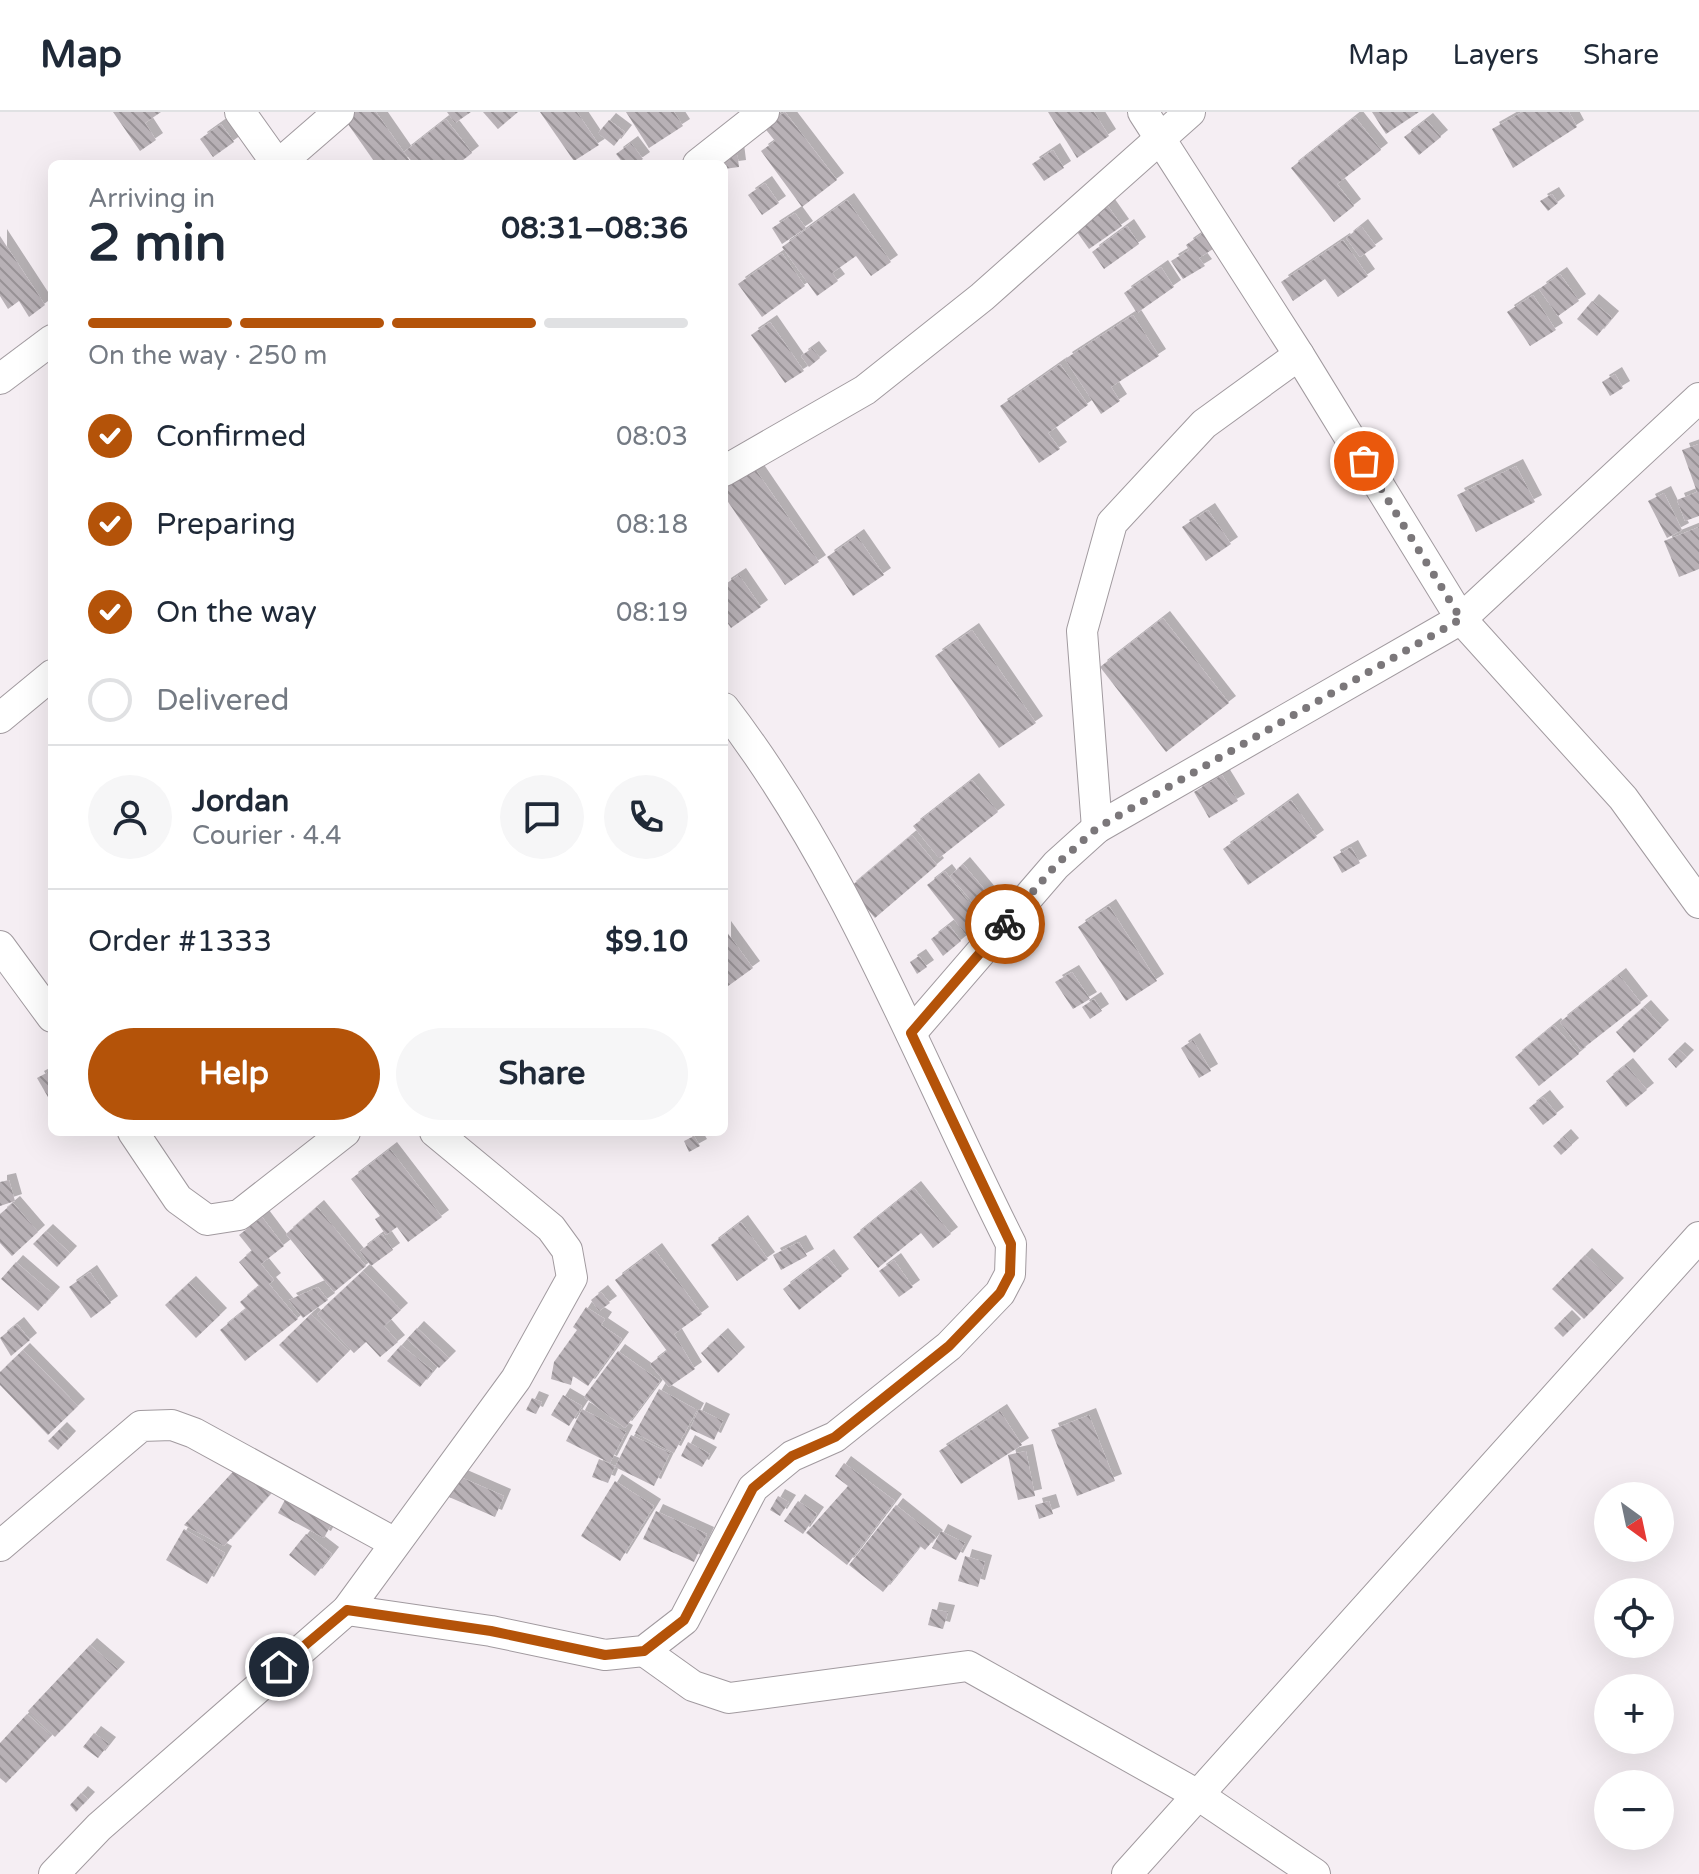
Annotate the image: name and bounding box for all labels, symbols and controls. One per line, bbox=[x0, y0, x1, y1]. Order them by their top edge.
text: Map bbox=[40, 32, 122, 78]
text: Map bbox=[1348, 38, 1409, 72]
text: Layers bbox=[1453, 38, 1539, 72]
text: Share bbox=[1583, 38, 1659, 72]
text: Arriving in bbox=[88, 183, 215, 214]
text: 08:31–08:36 bbox=[501, 210, 688, 247]
text: 2 min bbox=[88, 212, 227, 275]
text: On the way · 250 m bbox=[88, 340, 327, 371]
icon: check bbox=[88, 414, 132, 458]
text: Confirmed bbox=[156, 418, 307, 455]
text: 08:03 bbox=[616, 421, 688, 452]
pin bbox=[1330, 427, 1398, 495]
icon: bag bbox=[1342, 439, 1386, 483]
icon: check bbox=[88, 502, 132, 546]
text: Preparing bbox=[156, 506, 296, 543]
text: 08:18 bbox=[616, 509, 688, 540]
icon: check bbox=[88, 590, 132, 634]
text: On the way bbox=[156, 594, 317, 631]
text: 08:19 bbox=[616, 597, 688, 628]
text: Delivered bbox=[156, 682, 290, 719]
button: person bbox=[88, 775, 172, 859]
button: chat bbox=[500, 775, 584, 859]
button: phone bbox=[604, 775, 688, 859]
text: Jordan bbox=[192, 783, 289, 820]
text: Courier · 4.4 bbox=[192, 820, 342, 851]
courier bbox=[965, 884, 1045, 964]
icon: bike bbox=[983, 902, 1027, 946]
text: Order #1333 bbox=[88, 923, 272, 960]
text: $9.10 bbox=[605, 923, 688, 960]
button: Help bbox=[88, 1028, 380, 1120]
button: Share bbox=[396, 1028, 688, 1120]
north arrow bbox=[1594, 1482, 1674, 1562]
map controls bbox=[1594, 1482, 1674, 1850]
button: locate bbox=[1594, 1578, 1674, 1658]
pin bbox=[245, 1633, 313, 1701]
icon: home bbox=[257, 1645, 301, 1689]
button: + bbox=[1594, 1674, 1674, 1754]
button: − bbox=[1594, 1770, 1674, 1850]

